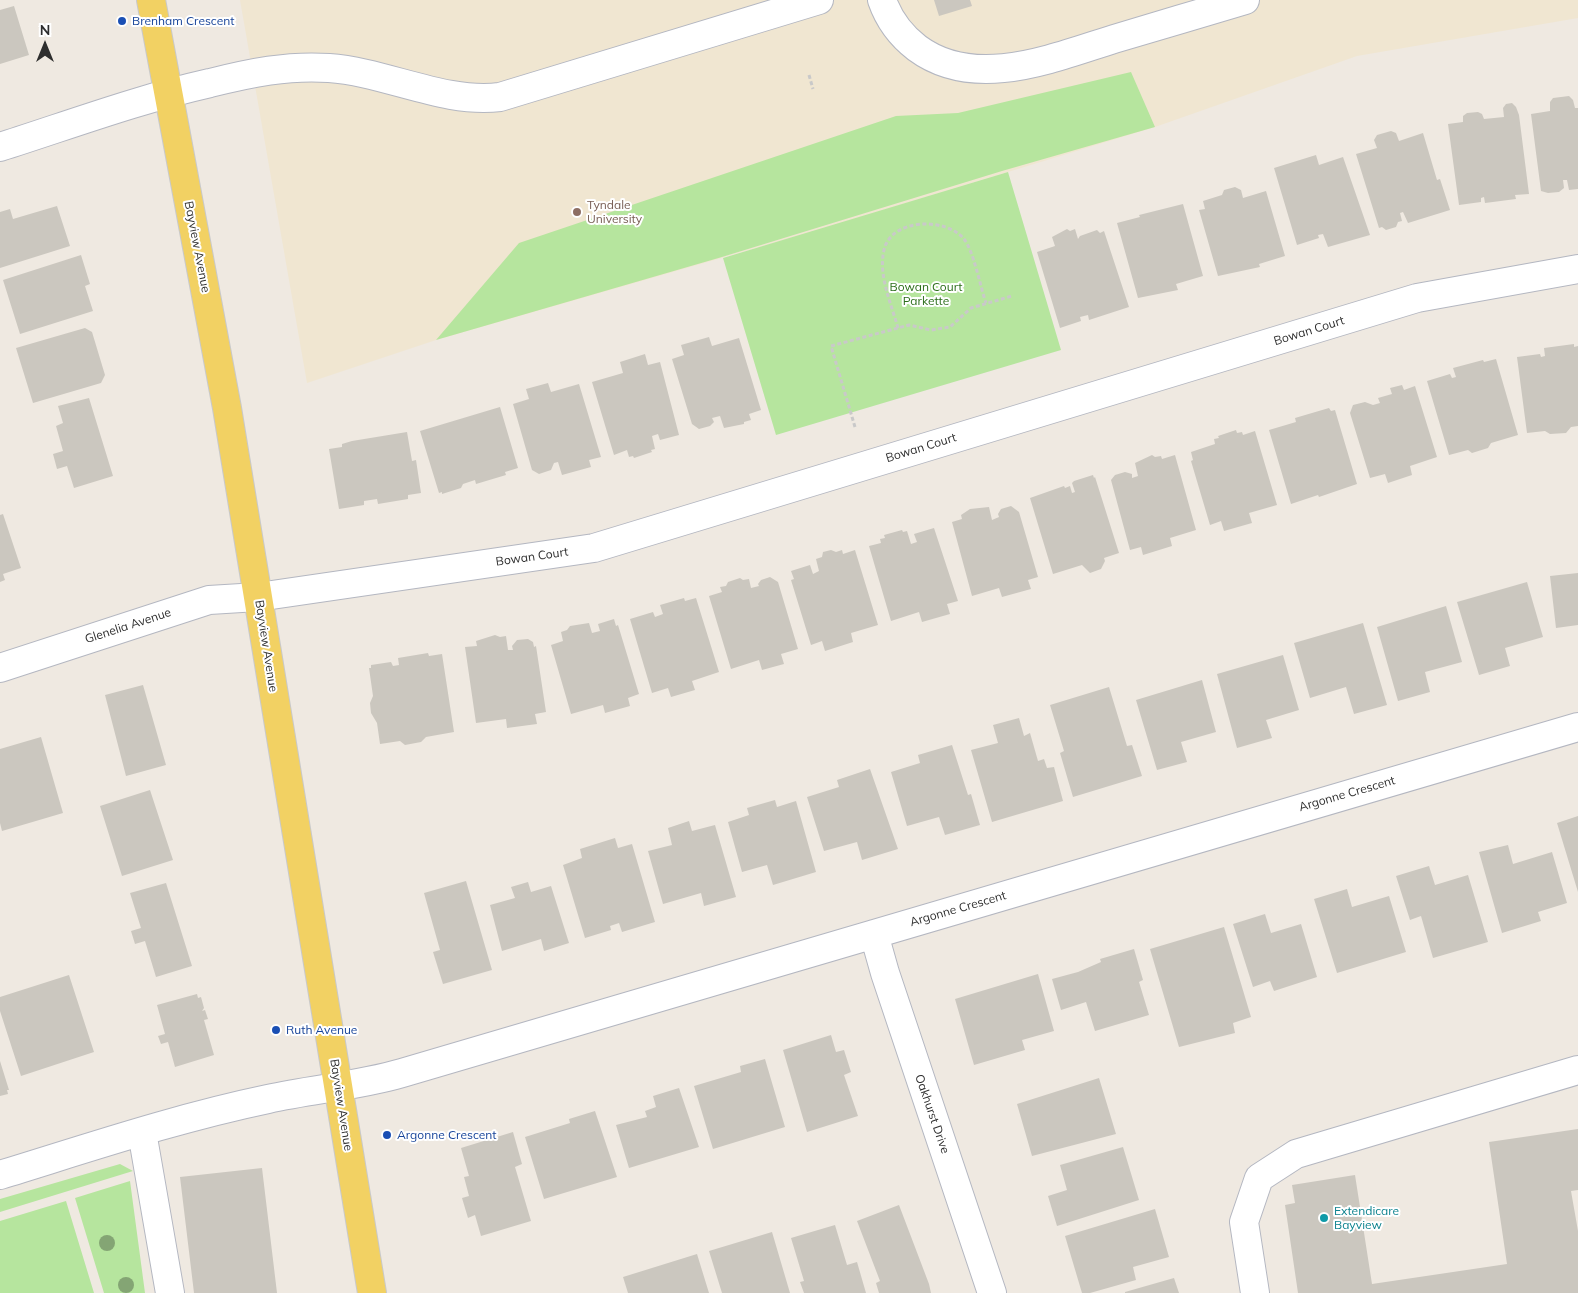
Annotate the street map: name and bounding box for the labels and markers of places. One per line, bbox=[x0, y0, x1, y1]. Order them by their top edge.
place label: Brenham Crescent bbox=[132, 14, 234, 28]
marker: Brenham Crescent bbox=[116, 15, 128, 27]
place label: Tyndale University bbox=[587, 198, 642, 226]
marker: Tyndale University bbox=[571, 206, 583, 218]
place label: Ruth Avenue bbox=[286, 1023, 357, 1037]
marker: Ruth Avenue bbox=[270, 1024, 282, 1036]
place label: Argonne Crescent bbox=[397, 1128, 496, 1142]
marker: Argonne Crescent bbox=[381, 1129, 393, 1141]
place label: Extendicare Bayview bbox=[1334, 1204, 1399, 1232]
marker: Extendicare Bayview bbox=[1318, 1212, 1330, 1224]

